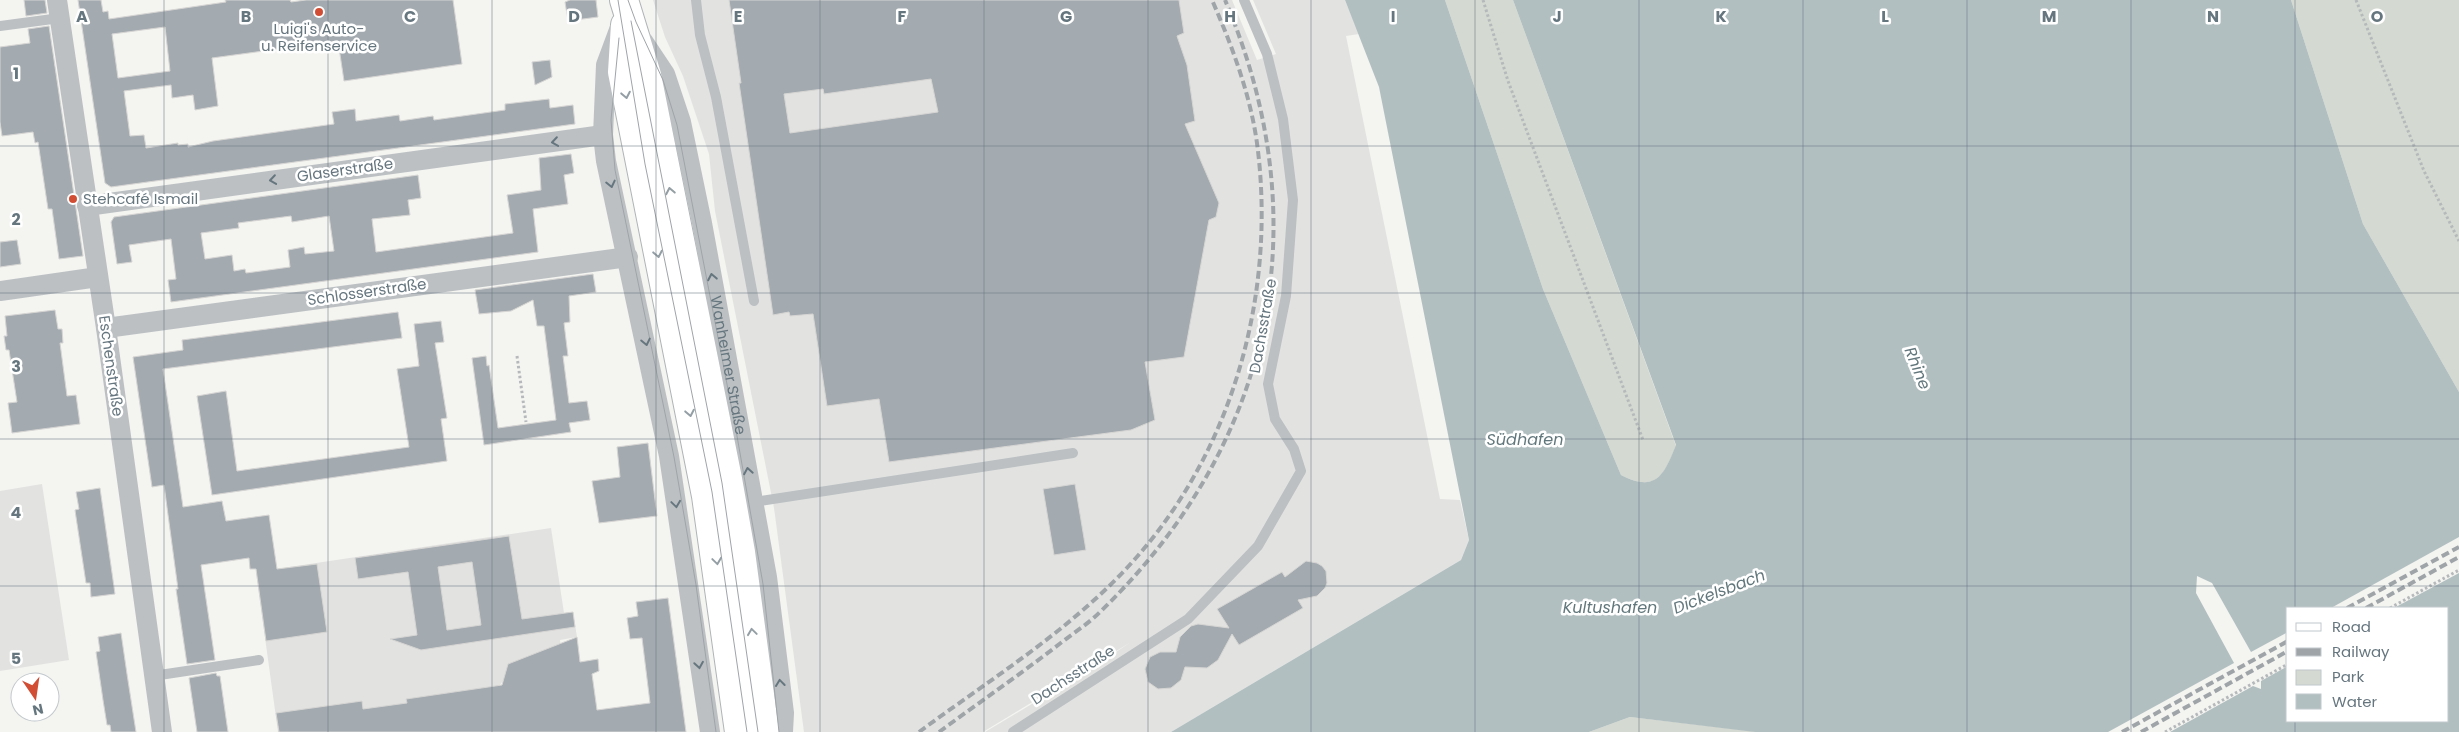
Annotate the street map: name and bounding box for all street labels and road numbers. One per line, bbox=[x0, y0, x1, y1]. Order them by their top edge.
street label: Glaserstraße bbox=[296, 152, 394, 187]
street label: Schlosserstraße bbox=[306, 273, 428, 310]
street label: Dachsstraße bbox=[1244, 277, 1281, 375]
street label: Wanheimer Straße bbox=[706, 294, 752, 436]
street label: Eschenstraße bbox=[94, 314, 129, 418]
street label: Dachsstraße bbox=[1027, 640, 1119, 709]

